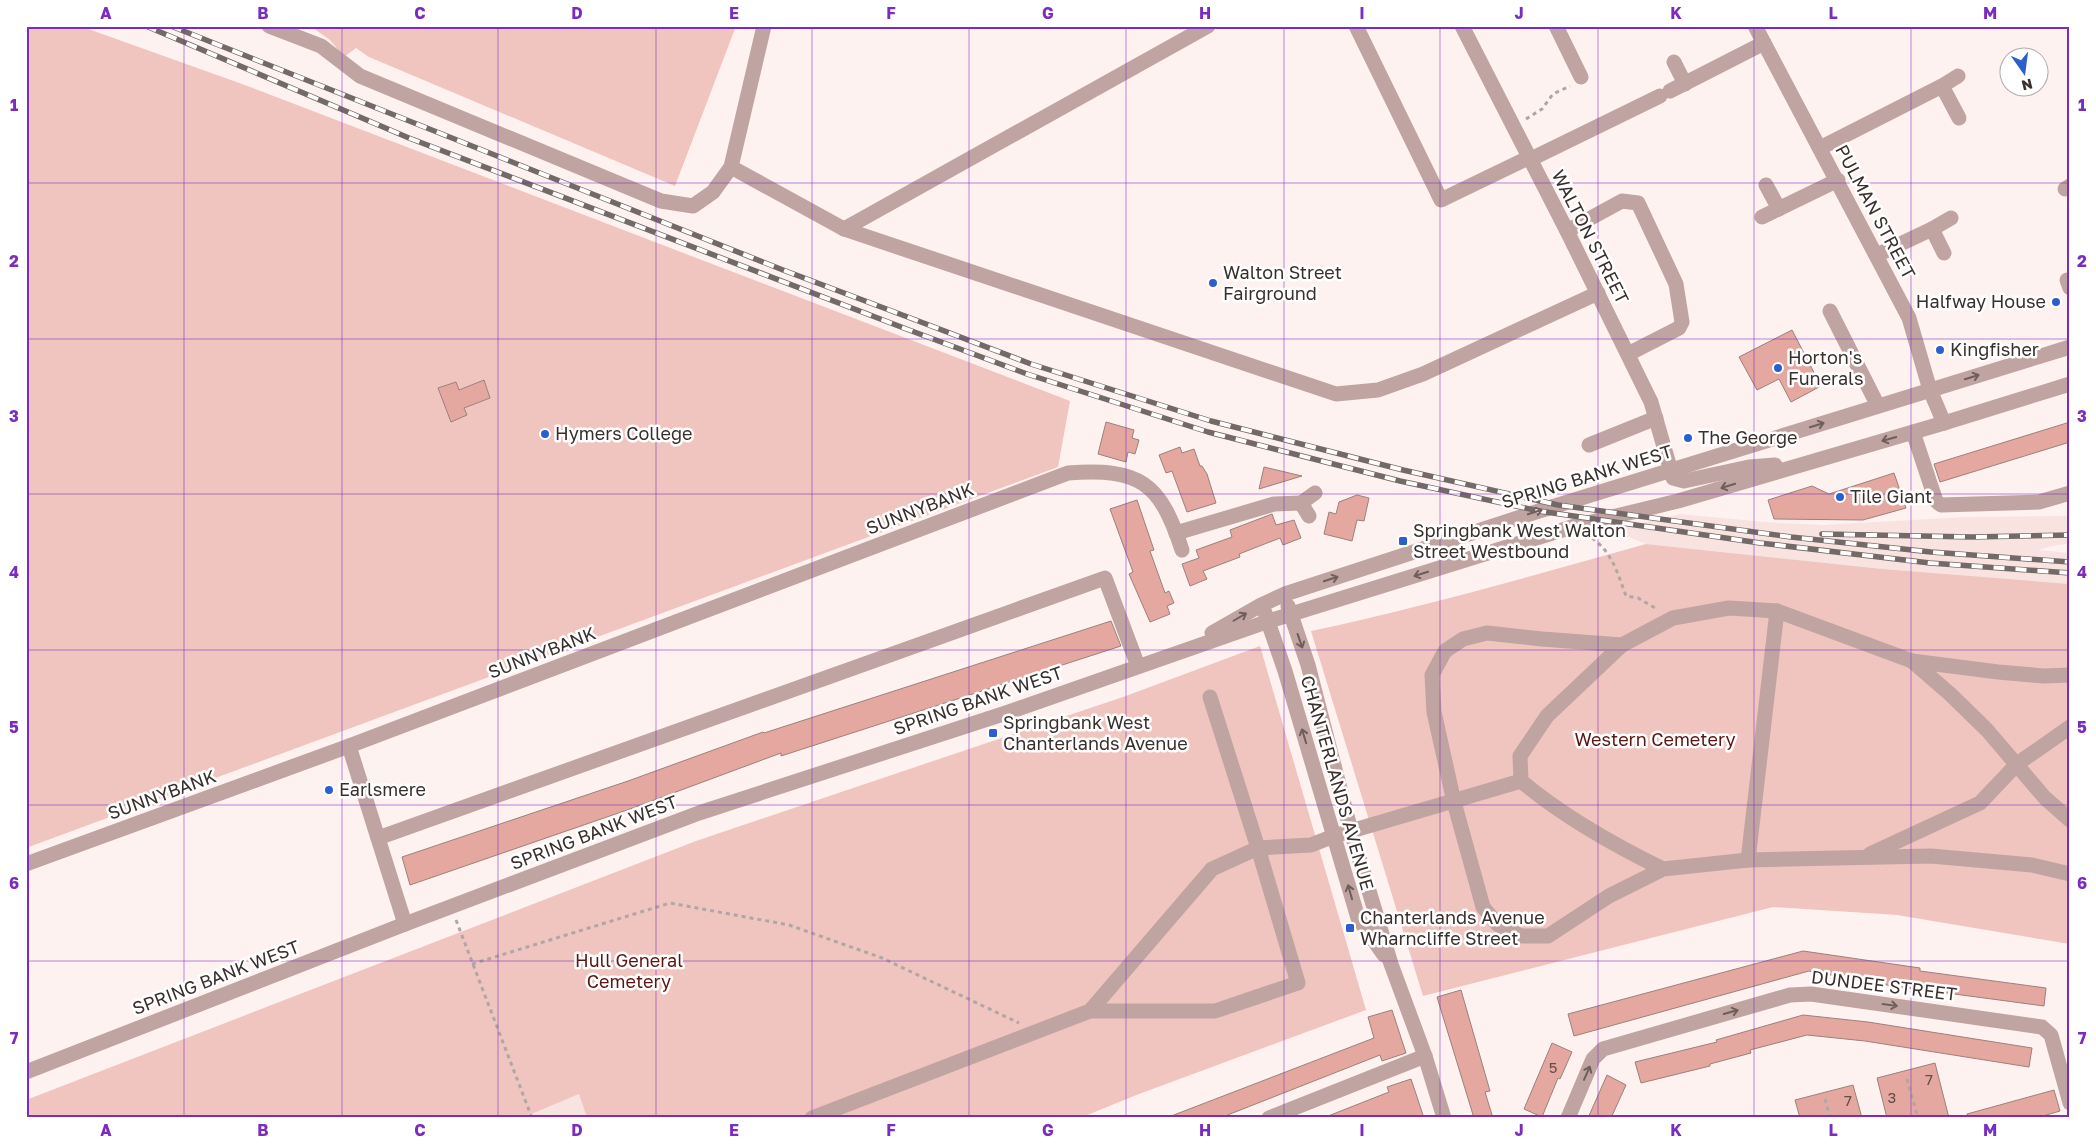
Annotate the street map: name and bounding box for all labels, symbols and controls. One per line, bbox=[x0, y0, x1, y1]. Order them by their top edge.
text: A bbox=[100, 3, 112, 23]
text: B bbox=[257, 3, 269, 23]
text: C bbox=[414, 3, 426, 23]
text: D bbox=[571, 3, 583, 23]
text: E bbox=[729, 3, 739, 23]
text: F bbox=[886, 3, 896, 23]
text: G bbox=[1042, 3, 1054, 23]
text: H bbox=[1199, 3, 1211, 23]
text: I bbox=[1359, 3, 1365, 23]
text: J bbox=[1514, 3, 1524, 23]
text: K bbox=[1670, 3, 1682, 23]
text: L bbox=[1828, 3, 1838, 23]
text: M bbox=[1983, 3, 1997, 23]
north arrow bbox=[1998, 48, 2048, 98]
text: N bbox=[2020, 76, 2034, 95]
text: 1 bbox=[10, 95, 18, 115]
text: 1 bbox=[2078, 95, 2086, 115]
street label: PULMAN STREET bbox=[1831, 141, 1921, 282]
street label: WALTON STREET bbox=[1548, 166, 1634, 307]
text: 2 bbox=[9, 251, 19, 271]
text: 2 bbox=[2077, 251, 2087, 271]
place label: Walton Street Fairground bbox=[1223, 261, 1342, 304]
marker: Walton Street Fairground bbox=[1207, 277, 1219, 289]
place label: Halfway House bbox=[1916, 290, 2046, 312]
marker: Halfway House bbox=[2050, 296, 2062, 308]
place label: Kingfisher bbox=[1950, 338, 2039, 360]
marker: Kingfisher bbox=[1934, 344, 1946, 356]
place label: Horton's Funerals bbox=[1788, 346, 1863, 389]
marker: Horton's Funerals bbox=[1772, 362, 1784, 374]
one-way arrow bbox=[1963, 371, 1979, 381]
text: 3 bbox=[9, 406, 19, 426]
text: 3 bbox=[2077, 406, 2087, 426]
one-way arrow bbox=[1808, 420, 1824, 429]
place label: Hymers College bbox=[555, 422, 693, 444]
place label: The George bbox=[1698, 426, 1797, 448]
marker: Hymers College bbox=[539, 428, 551, 440]
marker: The George bbox=[1682, 432, 1694, 444]
one-way arrow bbox=[1882, 435, 1898, 444]
street label: SPRING BANK WEST bbox=[1499, 440, 1675, 512]
street label: SUNNYBANK bbox=[863, 477, 977, 539]
one-way arrow bbox=[1721, 481, 1737, 491]
place label: Tile Giant bbox=[1850, 485, 1932, 507]
marker: Tile Giant bbox=[1834, 491, 1846, 503]
one-way arrow bbox=[1527, 507, 1542, 516]
place label: Springbank West Walton Street Westbound bbox=[1413, 519, 1626, 562]
marker: Springbank West Walton Street Westbound bbox=[1397, 535, 1409, 547]
text: 4 bbox=[9, 562, 19, 582]
text: 4 bbox=[2077, 562, 2087, 582]
one-way arrow bbox=[1413, 569, 1429, 579]
one-way arrow bbox=[1323, 574, 1338, 583]
one-way arrow bbox=[1233, 611, 1247, 621]
street label: SUNNYBANK bbox=[485, 621, 599, 683]
one-way arrow bbox=[1295, 633, 1305, 649]
street label: SPRING BANK WEST bbox=[890, 661, 1065, 739]
street label: CHANTERLANDS AVENUE bbox=[1297, 673, 1379, 893]
place label: Springbank West Chanterlands Avenue bbox=[1003, 711, 1188, 754]
text: 5 bbox=[9, 717, 19, 737]
text: 5 bbox=[2077, 717, 2087, 737]
marker: Springbank West Chanterlands Avenue bbox=[987, 727, 999, 739]
park label: Western Cemetery bbox=[1574, 728, 1736, 750]
one-way arrow bbox=[1299, 729, 1308, 745]
street label: SUNNYBANK bbox=[105, 764, 219, 824]
place label: Earlsmere bbox=[339, 778, 426, 800]
marker: Earlsmere bbox=[323, 784, 335, 796]
street label: SPRING BANK WEST bbox=[507, 790, 680, 874]
text: 6 bbox=[9, 873, 19, 893]
text: 6 bbox=[2077, 873, 2087, 893]
one-way arrow bbox=[1345, 885, 1354, 901]
place label: Chanterlands Avenue Wharncliffe Street bbox=[1360, 906, 1545, 949]
marker: Chanterlands Avenue Wharncliffe Street bbox=[1344, 922, 1356, 934]
street label: SPRING BANK WEST bbox=[129, 935, 302, 1019]
park label: Hull General Cemetery bbox=[575, 949, 683, 992]
street label: DUNDEE STREET bbox=[1810, 965, 1958, 1005]
one-way arrow bbox=[1882, 1000, 1898, 1010]
one-way arrow bbox=[1723, 1006, 1739, 1016]
text: 7 bbox=[10, 1028, 19, 1048]
text: 7 bbox=[2078, 1028, 2087, 1048]
house number: 5 bbox=[1549, 1058, 1557, 1076]
one-way arrow bbox=[1583, 1066, 1593, 1081]
house number: 7 bbox=[1925, 1070, 1933, 1088]
house number: 3 bbox=[1888, 1088, 1896, 1106]
house number: 7 bbox=[1844, 1091, 1852, 1109]
text: A bbox=[100, 1120, 112, 1140]
text: B bbox=[257, 1120, 269, 1140]
text: C bbox=[414, 1120, 426, 1140]
text: D bbox=[571, 1120, 583, 1140]
text: E bbox=[729, 1120, 739, 1140]
text: F bbox=[886, 1120, 896, 1140]
text: G bbox=[1042, 1120, 1054, 1140]
text: H bbox=[1199, 1120, 1211, 1140]
text: I bbox=[1359, 1120, 1365, 1140]
text: J bbox=[1514, 1120, 1524, 1140]
text: K bbox=[1670, 1120, 1682, 1140]
text: L bbox=[1828, 1120, 1838, 1140]
text: M bbox=[1983, 1120, 1997, 1140]

